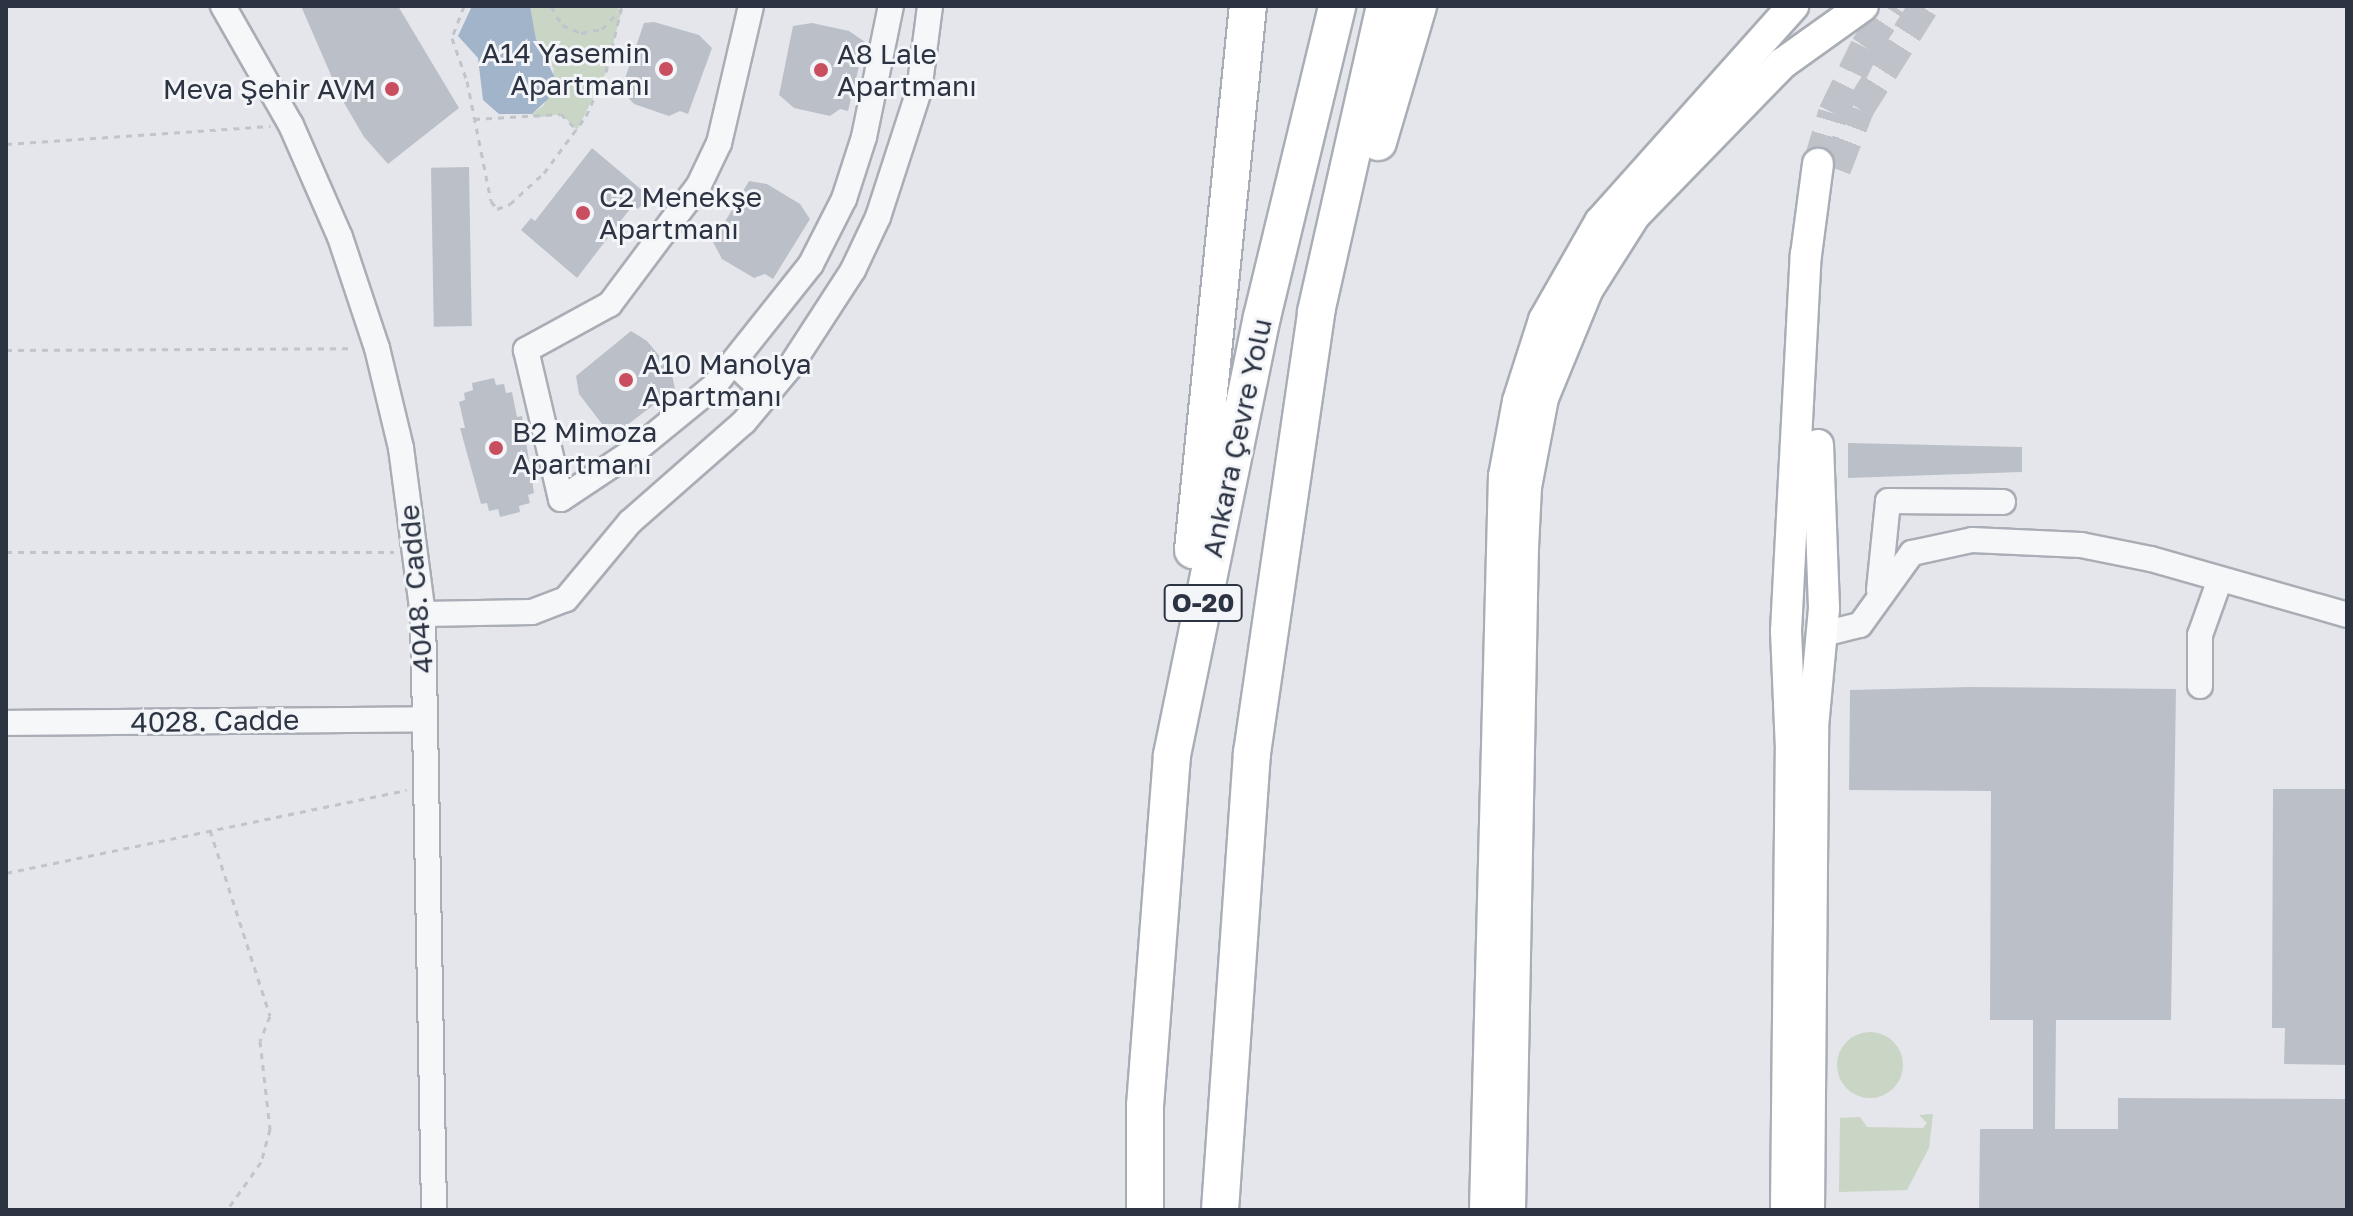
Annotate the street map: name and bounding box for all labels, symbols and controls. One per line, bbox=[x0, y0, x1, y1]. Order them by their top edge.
place label: A14 Yasemin Apartmanı bbox=[481, 36, 650, 102]
place label: A8 Lale Apartmanı bbox=[837, 37, 977, 103]
marker: A14 Yasemin Apartmanı bbox=[657, 60, 675, 78]
marker: A8 Lale Apartmanı bbox=[812, 61, 830, 79]
place label: Meva Şehir AVM bbox=[163, 72, 376, 106]
marker: Meva Şehir AVM bbox=[383, 80, 401, 98]
place label: C2 Menekşe Apartmanı bbox=[599, 180, 762, 246]
marker: C2 Menekşe Apartmanı bbox=[574, 204, 592, 222]
street label: Ankara Çevre Yolu bbox=[1195, 315, 1279, 561]
place label: A10 Manolya Apartmanı bbox=[642, 347, 812, 413]
marker: A10 Manolya Apartmanı bbox=[617, 371, 635, 389]
place label: B2 Mimoza Apartmanı bbox=[512, 415, 657, 481]
marker: B2 Mimoza Apartmanı bbox=[487, 439, 505, 457]
street label: 4048. Cadde bbox=[392, 503, 440, 675]
road number: O-20 bbox=[1163, 581, 1243, 625]
street label: 4028. Cadde bbox=[130, 703, 300, 739]

